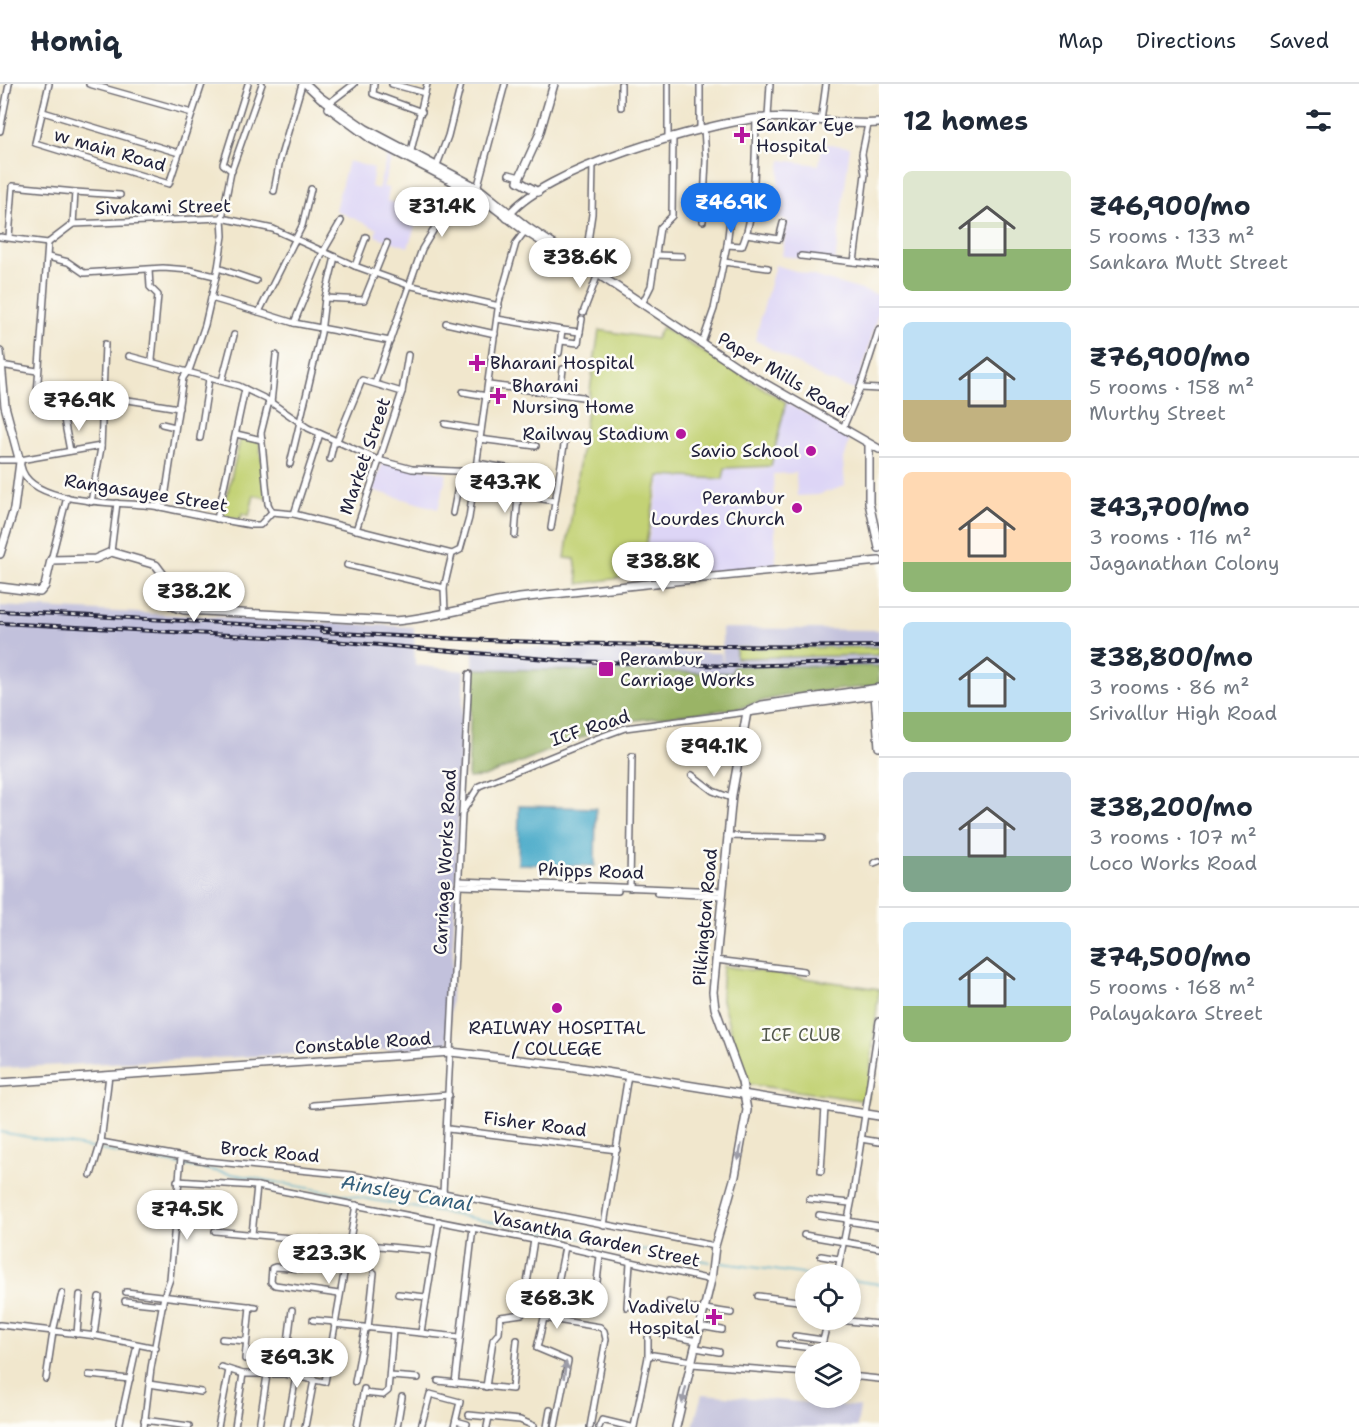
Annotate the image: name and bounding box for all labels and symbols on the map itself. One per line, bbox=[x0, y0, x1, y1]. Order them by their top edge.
place label: Sankar Eye Hospital bbox=[756, 113, 854, 158]
street label: w main Road bbox=[51, 123, 169, 177]
marker: Sankar Eye Hospital bbox=[733, 126, 751, 144]
pin: ₹46.9K bbox=[682, 183, 780, 234]
pin: ₹31.4K bbox=[393, 187, 491, 238]
street label: Sivakami Street bbox=[95, 194, 231, 220]
pin: ₹38.6K bbox=[531, 238, 629, 289]
street label: Paper Mills Road bbox=[713, 326, 853, 424]
place label: Bharani Hospital bbox=[490, 351, 635, 375]
marker: Bharani Hospital bbox=[468, 354, 486, 372]
place label: Bharani Nursing Home bbox=[512, 374, 634, 419]
pin: ₹76.9K bbox=[30, 381, 128, 432]
marker: Bharani Nursing Home bbox=[489, 387, 507, 405]
street label: Market Street bbox=[334, 394, 396, 518]
place label: Railway Stadium bbox=[523, 422, 669, 446]
marker: Railway Stadium bbox=[674, 427, 688, 441]
place label: Savio School bbox=[691, 439, 800, 463]
marker: Savio School bbox=[804, 444, 818, 458]
pin: ₹43.7K bbox=[456, 463, 554, 514]
street label: Rangasayee Street bbox=[62, 468, 230, 518]
place label: Perambur Lourdes Church bbox=[651, 486, 785, 531]
marker: Perambur Lourdes Church bbox=[790, 501, 804, 515]
pin: ₹38.8K bbox=[614, 542, 712, 593]
pin: ₹38.2K bbox=[145, 572, 243, 623]
place label: Perambur Carriage Works bbox=[620, 647, 755, 692]
marker: Perambur Carriage Works bbox=[597, 660, 615, 678]
street label: ICF Road bbox=[547, 704, 633, 752]
pin: ₹94.1K bbox=[665, 727, 763, 778]
street label: Carriage Works Road bbox=[428, 768, 462, 956]
street label: Pilkington Road bbox=[687, 847, 723, 987]
street label: Phipps Road bbox=[537, 857, 645, 885]
marker: RAILWAY HOSPITAL / COLLEGE bbox=[550, 1001, 564, 1015]
place label: RAILWAY HOSPITAL / COLLEGE bbox=[468, 1016, 646, 1061]
park label: ICF CLUB bbox=[761, 1023, 841, 1047]
street label: Constable Road bbox=[294, 1026, 432, 1060]
street label: Fisher Road bbox=[482, 1106, 588, 1142]
street label: Brock Road bbox=[219, 1136, 321, 1168]
one-way arrow bbox=[735, 1143, 744, 1162]
water label: Ainsley Canal bbox=[339, 1169, 475, 1217]
pin: ₹74.5K bbox=[138, 1190, 236, 1241]
street label: Vasantha Garden Street bbox=[490, 1205, 702, 1273]
pin: ₹23.3K bbox=[280, 1234, 378, 1285]
pin: ₹68.3K bbox=[508, 1279, 606, 1330]
place label: Vadivelu Hospital bbox=[627, 1295, 701, 1340]
marker: Vadivelu Hospital bbox=[705, 1308, 723, 1326]
pin: ₹69.3K bbox=[248, 1338, 346, 1389]
one-way arrow bbox=[561, 1360, 570, 1379]
one-way arrow bbox=[679, 1386, 689, 1405]

